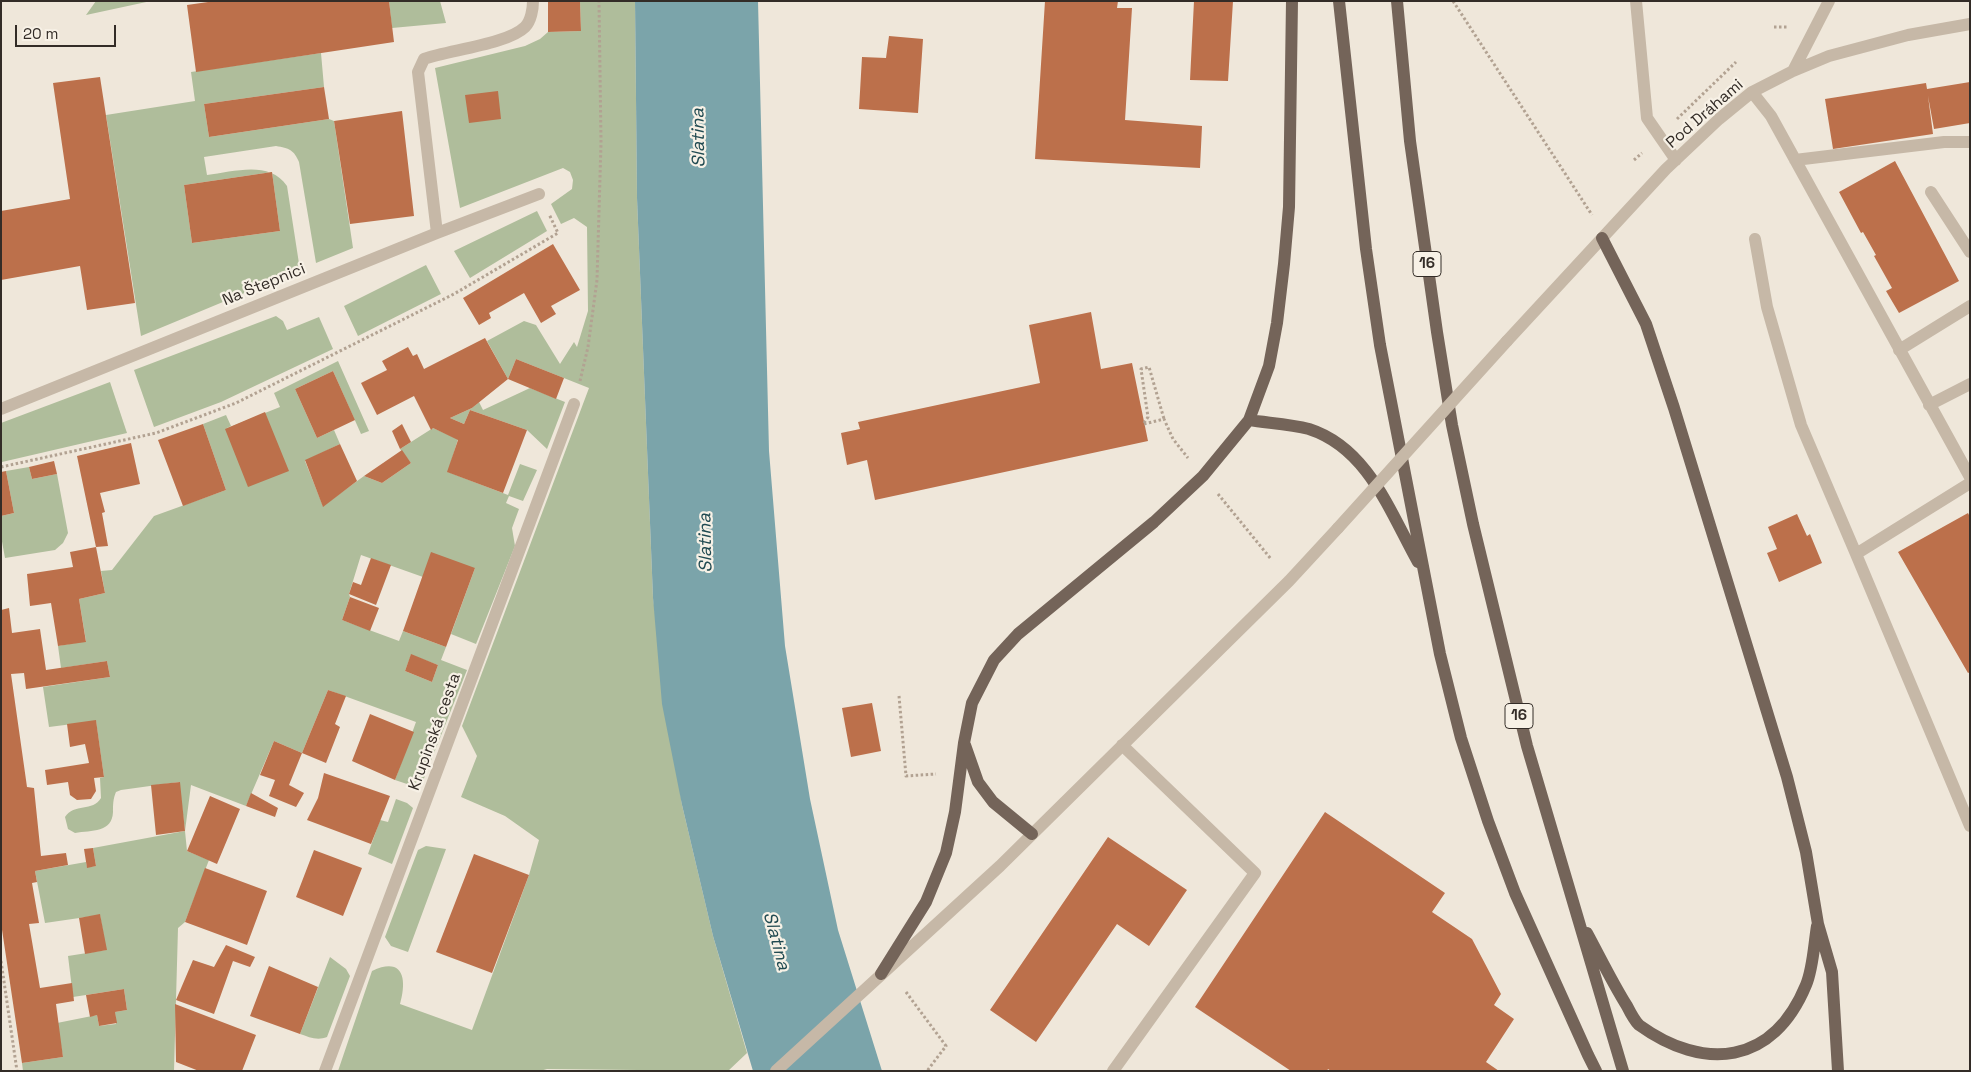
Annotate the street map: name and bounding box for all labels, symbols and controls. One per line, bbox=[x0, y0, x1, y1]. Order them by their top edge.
scale bar bbox=[18, 15, 119, 47]
text: 20 m bbox=[23, 24, 58, 43]
street label: Pod Dráhami bbox=[1663, 75, 1747, 153]
water label: Slatina bbox=[688, 108, 710, 168]
road number: 16 bbox=[1413, 252, 1441, 276]
street label: Na Štepnici bbox=[220, 260, 308, 310]
water label: Slatina bbox=[695, 513, 717, 573]
street label: Krupinská cesta bbox=[405, 671, 465, 793]
road number: 16 bbox=[1505, 704, 1533, 728]
water label: Slatina bbox=[758, 910, 794, 972]

